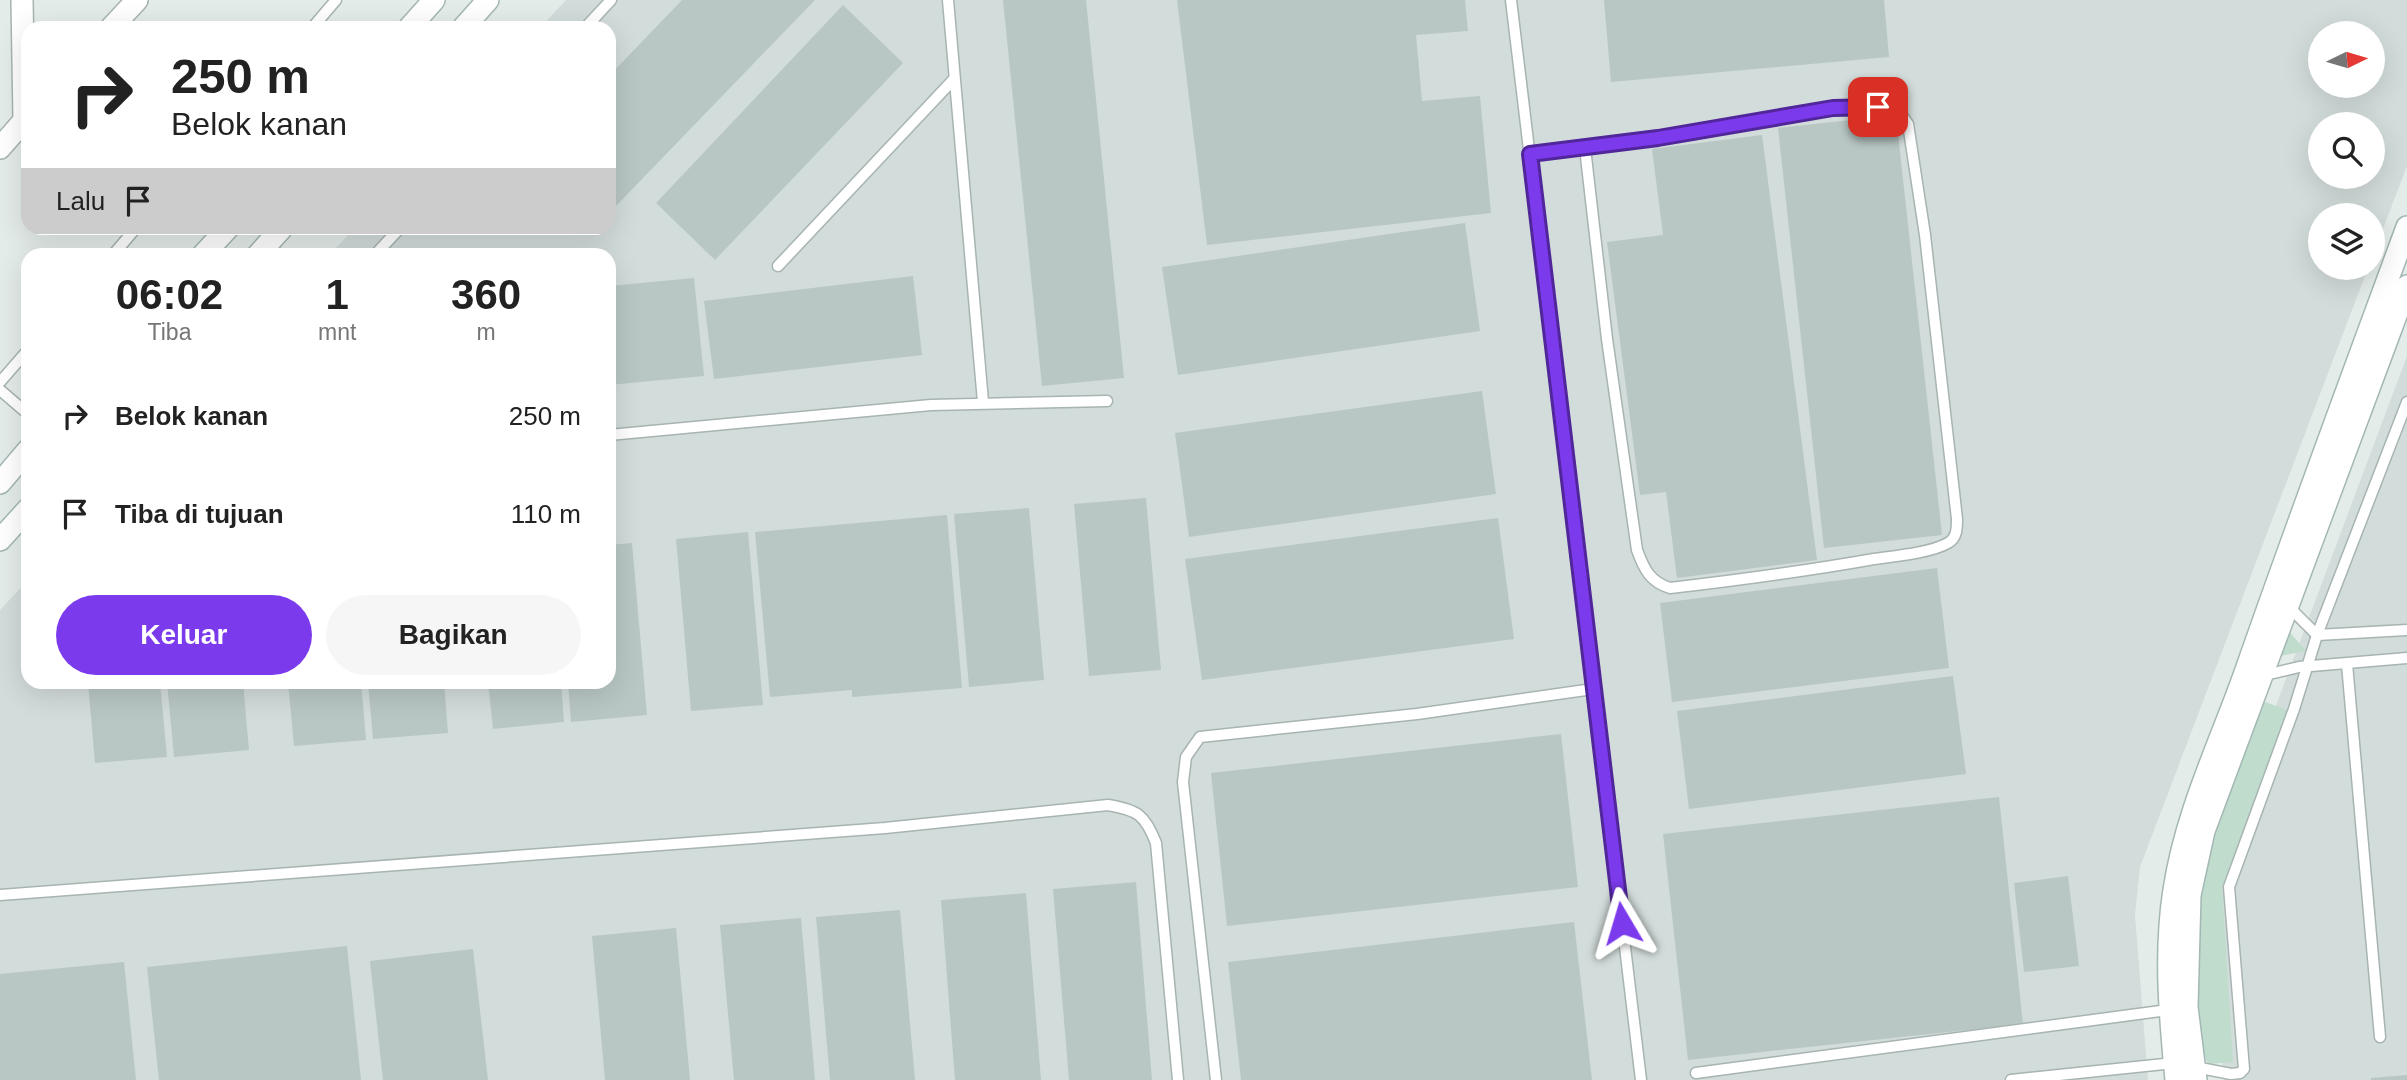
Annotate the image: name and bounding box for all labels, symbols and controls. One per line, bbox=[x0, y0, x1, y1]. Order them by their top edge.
north arrow bbox=[2308, 21, 2385, 98]
map controls bbox=[2308, 21, 2385, 280]
icon: right bbox=[56, 49, 147, 140]
text: 250 m bbox=[171, 49, 310, 103]
pin bbox=[1848, 77, 1908, 137]
icon: arrive bbox=[1859, 88, 1897, 126]
text: Belok kanan bbox=[171, 106, 347, 142]
button: search bbox=[2308, 112, 2385, 189]
icon: arrive bbox=[119, 182, 157, 220]
text: Lalu bbox=[56, 186, 105, 216]
button: layers bbox=[2308, 203, 2385, 280]
text: 06:02 bbox=[116, 271, 223, 318]
text: 1 bbox=[325, 271, 349, 318]
text: 360 bbox=[451, 271, 521, 318]
text: Tiba bbox=[148, 319, 191, 345]
text: mnt bbox=[318, 319, 356, 345]
text: m bbox=[477, 319, 496, 345]
icon: right bbox=[56, 397, 94, 435]
text: Belok kanan bbox=[115, 401, 268, 431]
text: 250 m bbox=[509, 401, 581, 431]
icon: arrive bbox=[56, 495, 94, 533]
text: Tiba di tujuan bbox=[115, 499, 284, 529]
text: 110 m bbox=[511, 499, 581, 529]
button: Keluar bbox=[56, 595, 312, 675]
button: Bagikan bbox=[326, 595, 581, 675]
position arrow bbox=[1585, 886, 1659, 960]

